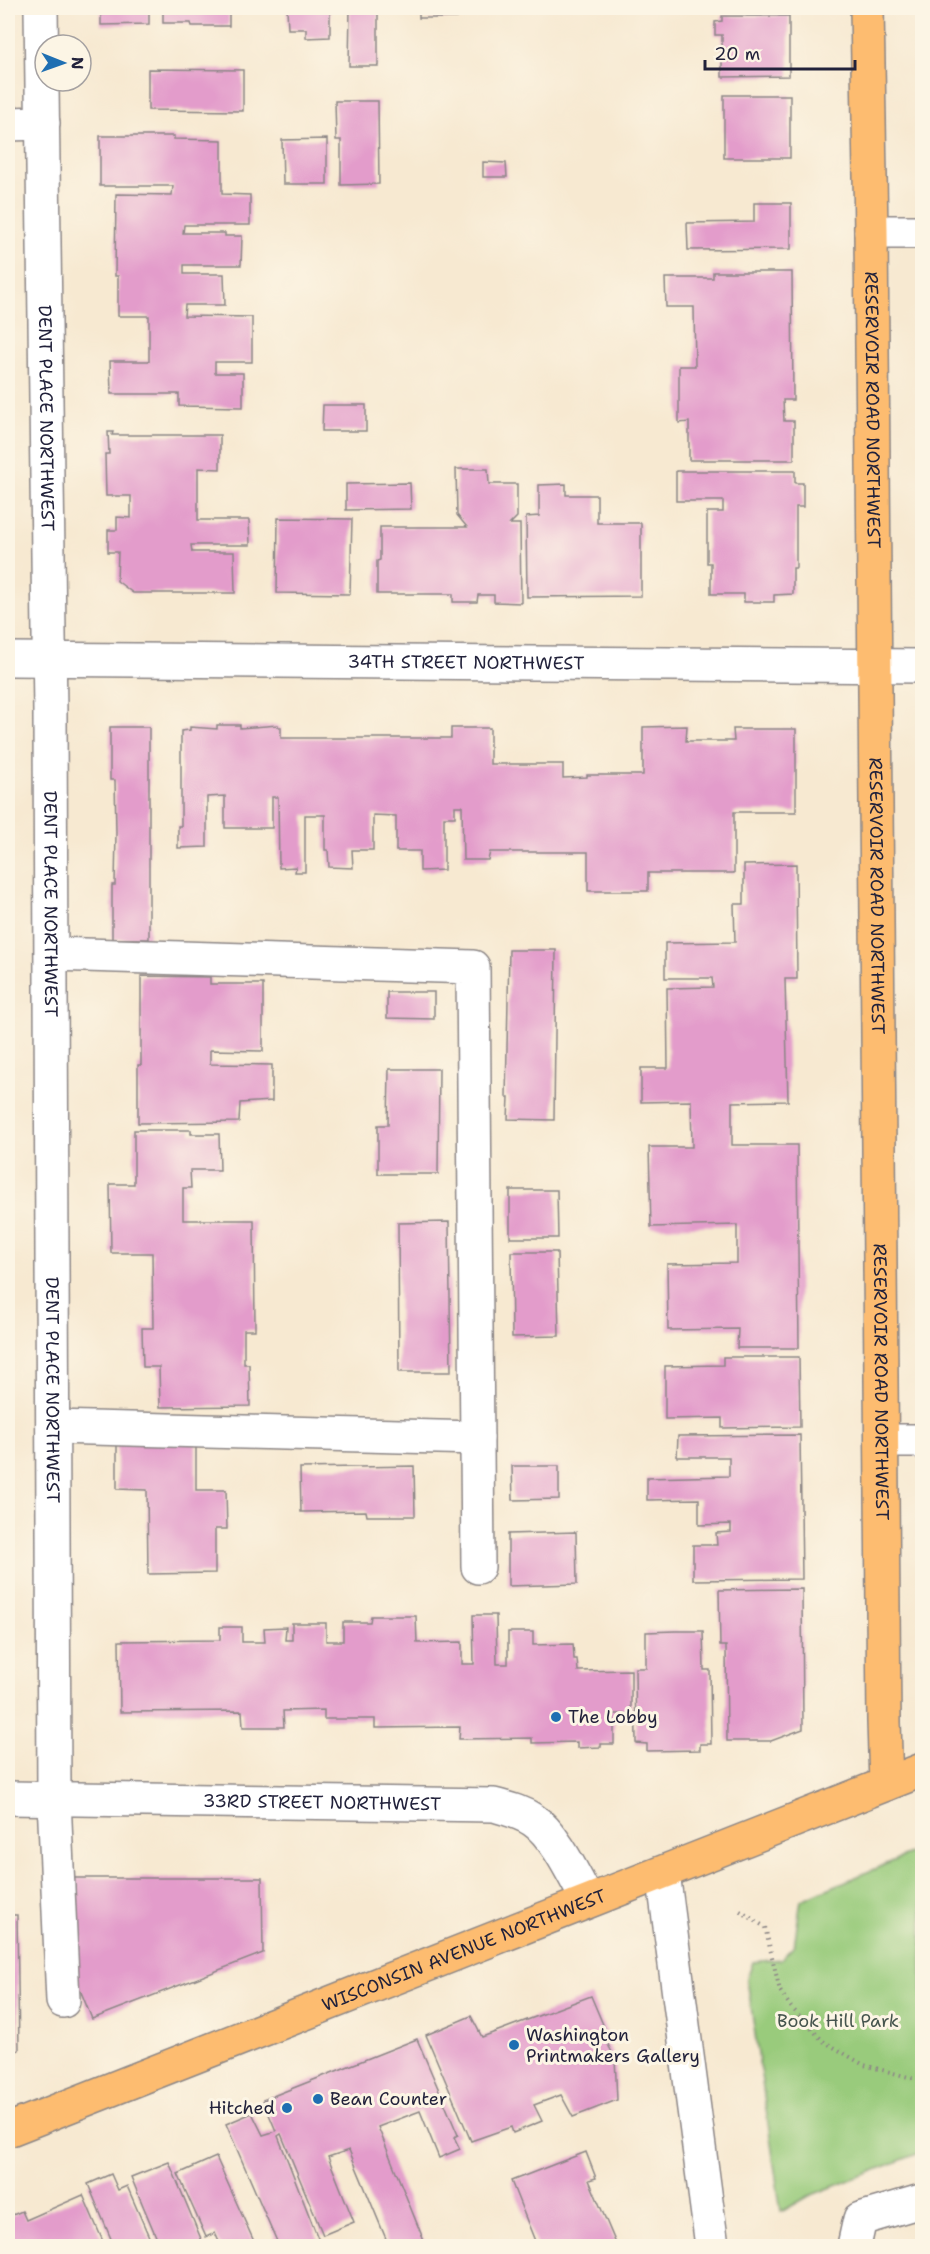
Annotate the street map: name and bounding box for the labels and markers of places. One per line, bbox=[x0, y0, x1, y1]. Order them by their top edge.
place label: The Lobby bbox=[568, 1705, 657, 1729]
marker: The Lobby bbox=[549, 1710, 563, 1724]
place label: Washington Printmakers Gallery bbox=[526, 2023, 700, 2068]
marker: Washington Printmakers Gallery bbox=[507, 2038, 521, 2052]
place label: Bean Counter bbox=[330, 2087, 447, 2111]
marker: Bean Counter bbox=[311, 2092, 325, 2106]
place label: Hitched bbox=[209, 2096, 275, 2120]
marker: Hitched bbox=[280, 2101, 294, 2115]

